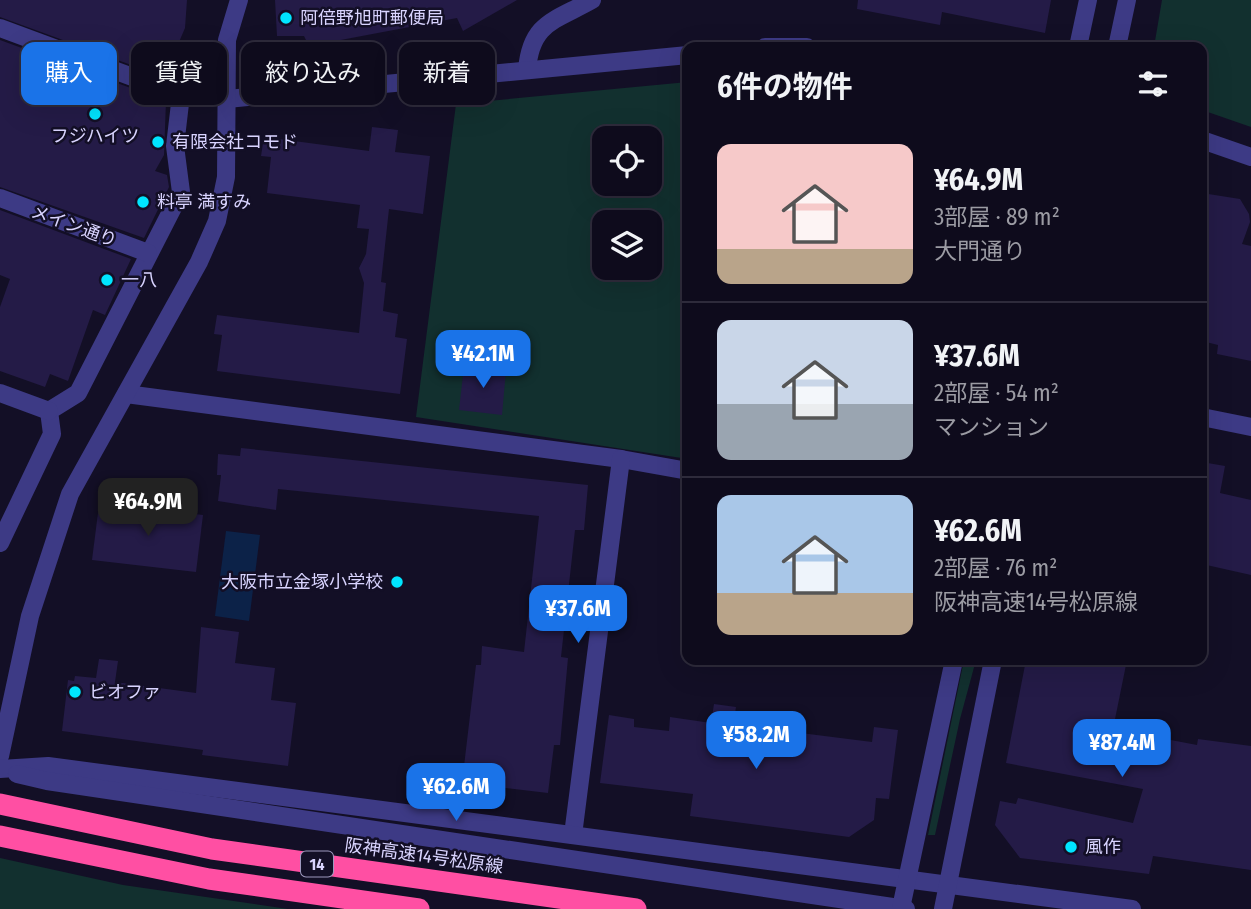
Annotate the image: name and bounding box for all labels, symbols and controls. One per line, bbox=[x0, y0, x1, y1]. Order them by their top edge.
place label: 阿倍野旭町郵便局 bbox=[300, 7, 444, 29]
marker: 阿倍野旭町郵便局 bbox=[278, 10, 294, 26]
chip: 購入 bbox=[21, 42, 117, 105]
chip: 賃貸 bbox=[131, 42, 227, 105]
chip: 絞り込み bbox=[241, 42, 385, 105]
chip: 新着 bbox=[399, 42, 495, 105]
icon: filters bbox=[1134, 65, 1172, 103]
text: 6件の物件 bbox=[717, 69, 853, 105]
marker: フジハイツ bbox=[87, 106, 103, 122]
place label: フジハイツ bbox=[51, 125, 139, 147]
map controls bbox=[592, 126, 662, 280]
button: locate bbox=[592, 126, 662, 196]
place label: 有限会社コモド bbox=[172, 131, 298, 153]
marker: 有限会社コモド bbox=[150, 134, 166, 150]
text: ¥64.9M bbox=[934, 162, 1023, 198]
icon: home bbox=[773, 172, 857, 256]
place label: 料亭 満すみ bbox=[157, 191, 251, 213]
marker: 料亭 満すみ bbox=[135, 194, 151, 210]
street label: メイン通り bbox=[28, 200, 120, 252]
text: 3部屋 · 89 m² bbox=[934, 203, 1060, 231]
button: layers bbox=[592, 210, 662, 280]
text: 大門通り bbox=[934, 237, 1026, 265]
place label: 一八 bbox=[121, 269, 157, 291]
marker: 一八 bbox=[99, 272, 115, 288]
pin: ¥42.1M bbox=[426, 330, 540, 390]
text: ¥37.6M bbox=[934, 338, 1020, 374]
text: ¥42.1M bbox=[452, 339, 514, 367]
icon: home bbox=[773, 348, 857, 432]
text: 2部屋 · 54 m² bbox=[934, 379, 1059, 407]
text: マンション bbox=[934, 413, 1049, 441]
pin: ¥64.9M bbox=[91, 478, 205, 538]
text: ¥64.9M bbox=[114, 487, 182, 515]
text: ¥62.6M bbox=[934, 513, 1022, 549]
icon: home bbox=[773, 523, 857, 607]
text: 2部屋 · 76 m² bbox=[934, 554, 1057, 582]
place label: 大阪市立金塚小学校 bbox=[221, 571, 383, 593]
marker: 大阪市立金塚小学校 bbox=[389, 574, 405, 590]
pin: ¥37.6M bbox=[521, 586, 635, 645]
text: 阪神高速14号松原線 bbox=[934, 588, 1138, 616]
text: ¥37.6M bbox=[545, 594, 611, 622]
place label: ビオファ bbox=[89, 681, 161, 703]
marker: ビオファ bbox=[67, 684, 83, 700]
pin: ¥58.2M bbox=[699, 712, 813, 771]
text: ¥58.2M bbox=[722, 720, 790, 748]
pin: ¥87.4M bbox=[1065, 720, 1179, 779]
text: ¥87.4M bbox=[1089, 728, 1155, 756]
pin: ¥62.6M bbox=[399, 764, 513, 823]
text: ¥62.6M bbox=[422, 772, 490, 800]
street label: 阪神高速14号松原線 bbox=[343, 834, 505, 878]
place label: 風作 bbox=[1085, 836, 1121, 858]
marker: 風作 bbox=[1063, 839, 1079, 855]
road number: 14 bbox=[301, 852, 333, 876]

